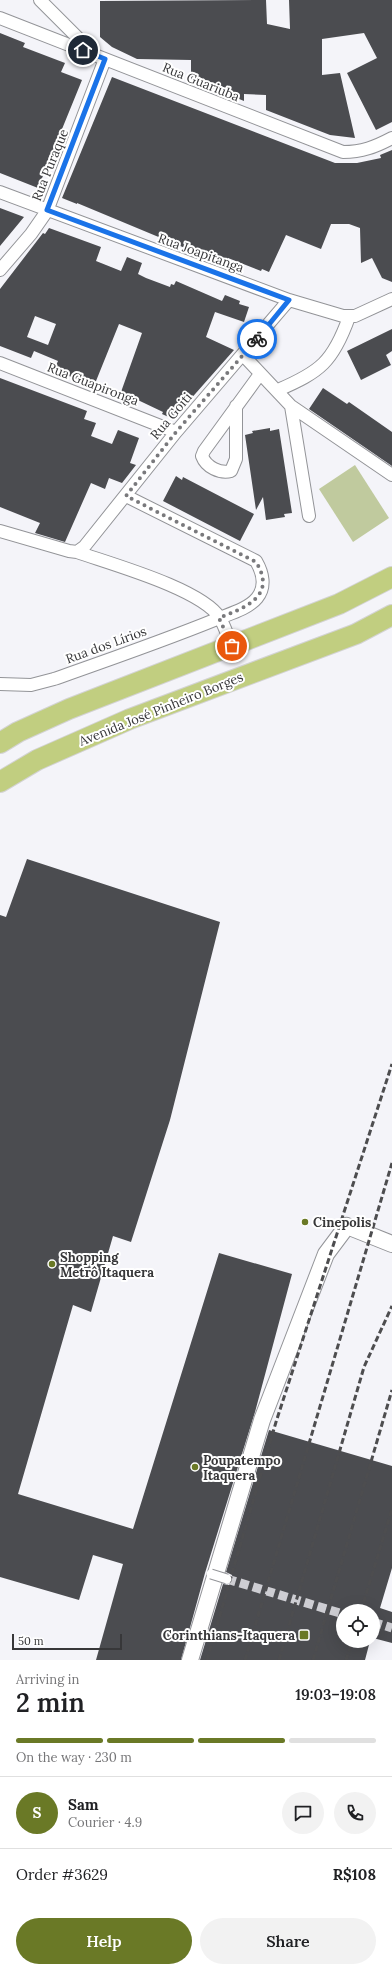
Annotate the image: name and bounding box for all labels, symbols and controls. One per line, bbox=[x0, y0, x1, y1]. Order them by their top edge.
pin bbox=[66, 33, 100, 67]
icon: home bbox=[72, 39, 94, 61]
street label: Rua Guariuba bbox=[160, 59, 242, 105]
street label: Rua Puraque bbox=[28, 127, 72, 203]
street label: Rua Joapitanga bbox=[156, 230, 247, 277]
courier bbox=[237, 319, 277, 359]
icon: bike bbox=[246, 328, 268, 350]
street label: Rua Guapironga bbox=[45, 359, 141, 409]
street label: Rua Goiti bbox=[146, 389, 196, 443]
street label: Rua dos Lírios bbox=[63, 622, 149, 668]
pin bbox=[215, 629, 249, 663]
icon: bag bbox=[221, 635, 243, 657]
street label: Avenida José Pinheiro Borges bbox=[75, 668, 246, 750]
place label: Cinepolis bbox=[313, 1214, 371, 1231]
marker: Cinepolis bbox=[300, 1217, 310, 1227]
place label: Shopping Metrô Itaquera bbox=[60, 1249, 154, 1281]
marker: Shopping Metrô Itaquera bbox=[47, 1259, 57, 1269]
place label: Poupatempo Itaquera bbox=[203, 1452, 281, 1484]
marker: Poupatempo Itaquera bbox=[190, 1462, 200, 1472]
map controls bbox=[336, 1604, 380, 1648]
button: locate bbox=[336, 1604, 380, 1648]
place label: Corinthians-Itaquera bbox=[163, 1627, 295, 1644]
marker: Corinthians-Itaquera bbox=[298, 1629, 310, 1641]
scale bar bbox=[12, 1632, 122, 1651]
text: 50 m bbox=[18, 1634, 44, 1648]
text: Arriving in bbox=[16, 1671, 79, 1688]
text: 19:03–19:08 bbox=[295, 1685, 376, 1704]
text: 2 min bbox=[16, 1686, 85, 1719]
text: On the way · 230 m bbox=[16, 1749, 132, 1766]
button: chat bbox=[282, 1792, 324, 1834]
button: phone bbox=[334, 1792, 376, 1834]
text: Sam bbox=[68, 1795, 99, 1814]
text: S bbox=[33, 1803, 41, 1822]
text: Courier · 4.9 bbox=[68, 1814, 142, 1831]
text: Order #3629 bbox=[16, 1865, 108, 1884]
text: R$108 bbox=[333, 1865, 376, 1884]
button: Help bbox=[16, 1918, 192, 1964]
button: Share bbox=[200, 1918, 376, 1964]

